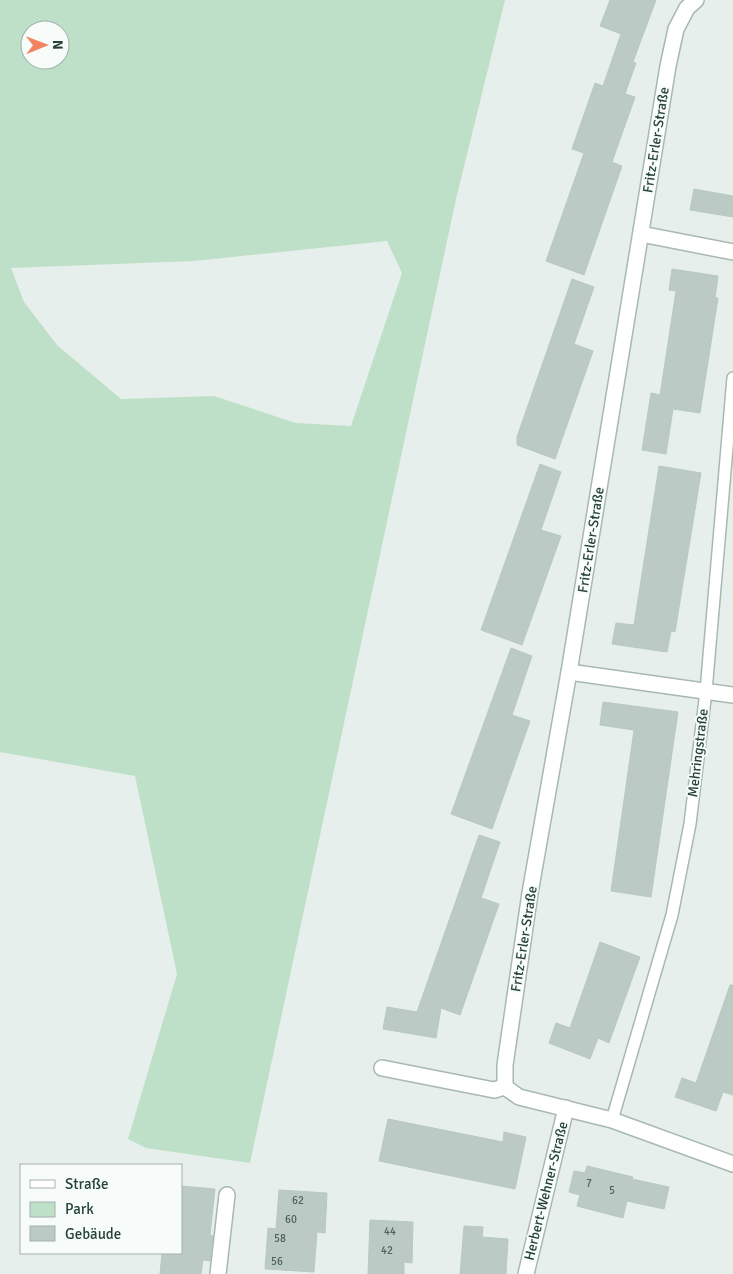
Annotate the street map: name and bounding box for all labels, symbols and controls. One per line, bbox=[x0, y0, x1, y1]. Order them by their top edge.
north arrow bbox=[20, 20, 70, 70]
text: N bbox=[49, 40, 66, 50]
street label: Fritz-Erler-Straße bbox=[639, 86, 673, 194]
street label: Fritz-Erler-Straße bbox=[574, 486, 608, 594]
street label: Mehringstraße bbox=[684, 708, 712, 798]
street label: Fritz-Erler-Straße bbox=[507, 885, 541, 993]
street label: Herbert-Wehner-Straße bbox=[521, 1120, 571, 1262]
legend bbox=[20, 1164, 182, 1254]
text: Straße bbox=[65, 1175, 109, 1193]
house number: 7 bbox=[586, 1177, 592, 1190]
house number: 5 bbox=[609, 1184, 615, 1197]
house number: 62 bbox=[292, 1194, 304, 1207]
text: Park bbox=[65, 1200, 94, 1218]
house number: 60 bbox=[285, 1213, 297, 1226]
text: Gebäude bbox=[65, 1225, 121, 1243]
house number: 44 bbox=[384, 1225, 396, 1238]
house number: 58 bbox=[274, 1232, 286, 1245]
house number: 42 bbox=[381, 1244, 393, 1257]
house number: 56 bbox=[271, 1255, 283, 1268]

